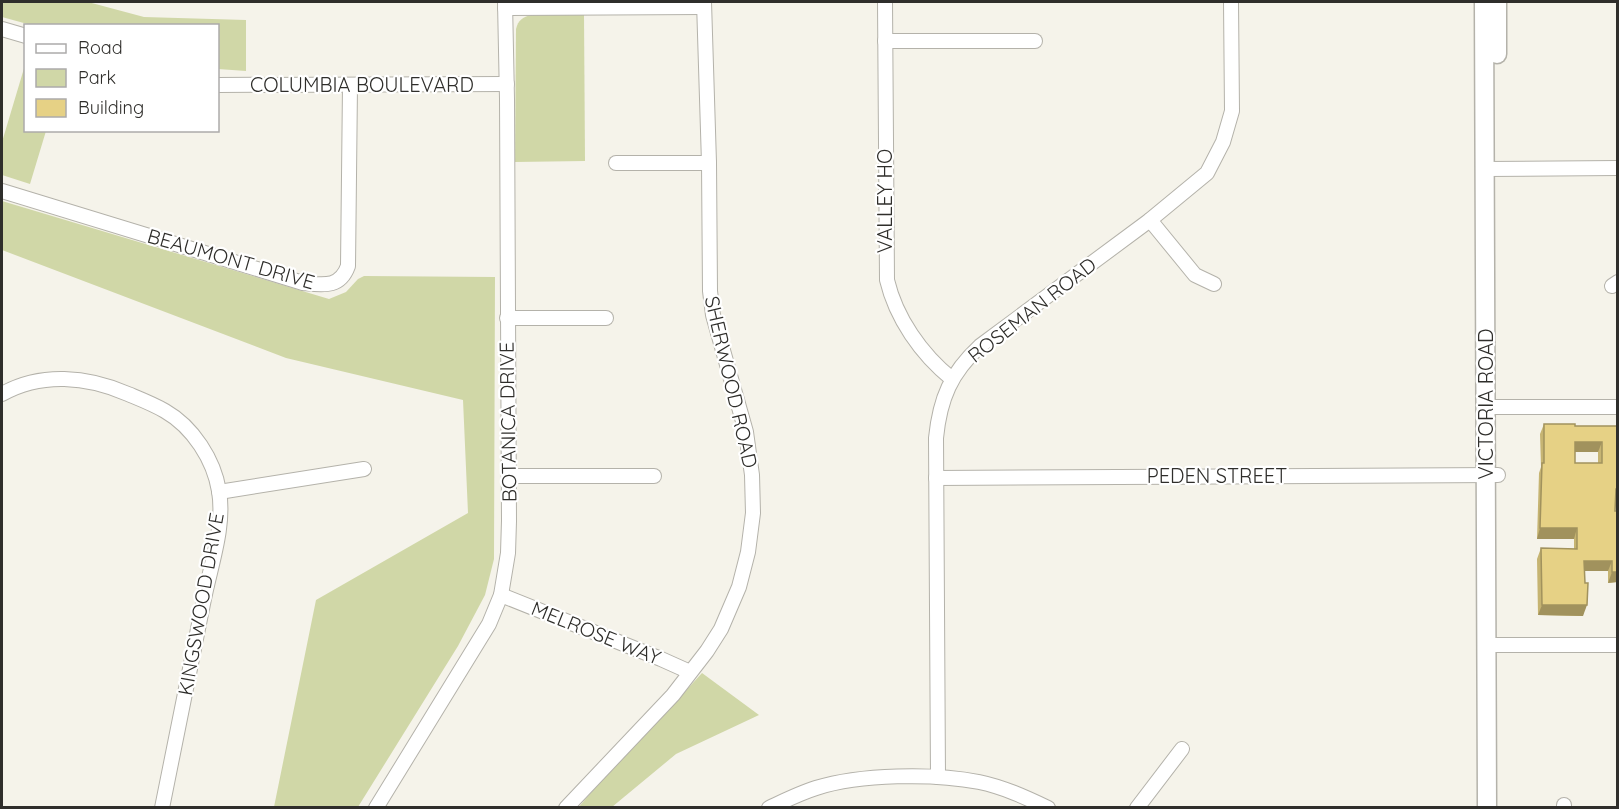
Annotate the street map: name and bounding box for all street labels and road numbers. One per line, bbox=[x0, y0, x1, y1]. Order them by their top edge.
street label: COLUMBIA BOULEVARD bbox=[250, 72, 474, 97]
street label: VALLEY HO bbox=[872, 149, 897, 253]
street label: BEAUMONT DRIVE bbox=[145, 223, 318, 294]
street label: ROSEMAN ROAD bbox=[962, 252, 1101, 368]
street label: SHERWOOD ROAD bbox=[700, 293, 763, 470]
street label: VICTORIA ROAD bbox=[1473, 329, 1498, 479]
street label: BOTANICA DRIVE bbox=[494, 342, 521, 502]
street label: PEDEN STREET bbox=[1147, 463, 1287, 488]
street label: KINGSWOOD DRIVE bbox=[172, 510, 229, 697]
street label: MELROSE WAY bbox=[528, 595, 665, 670]

